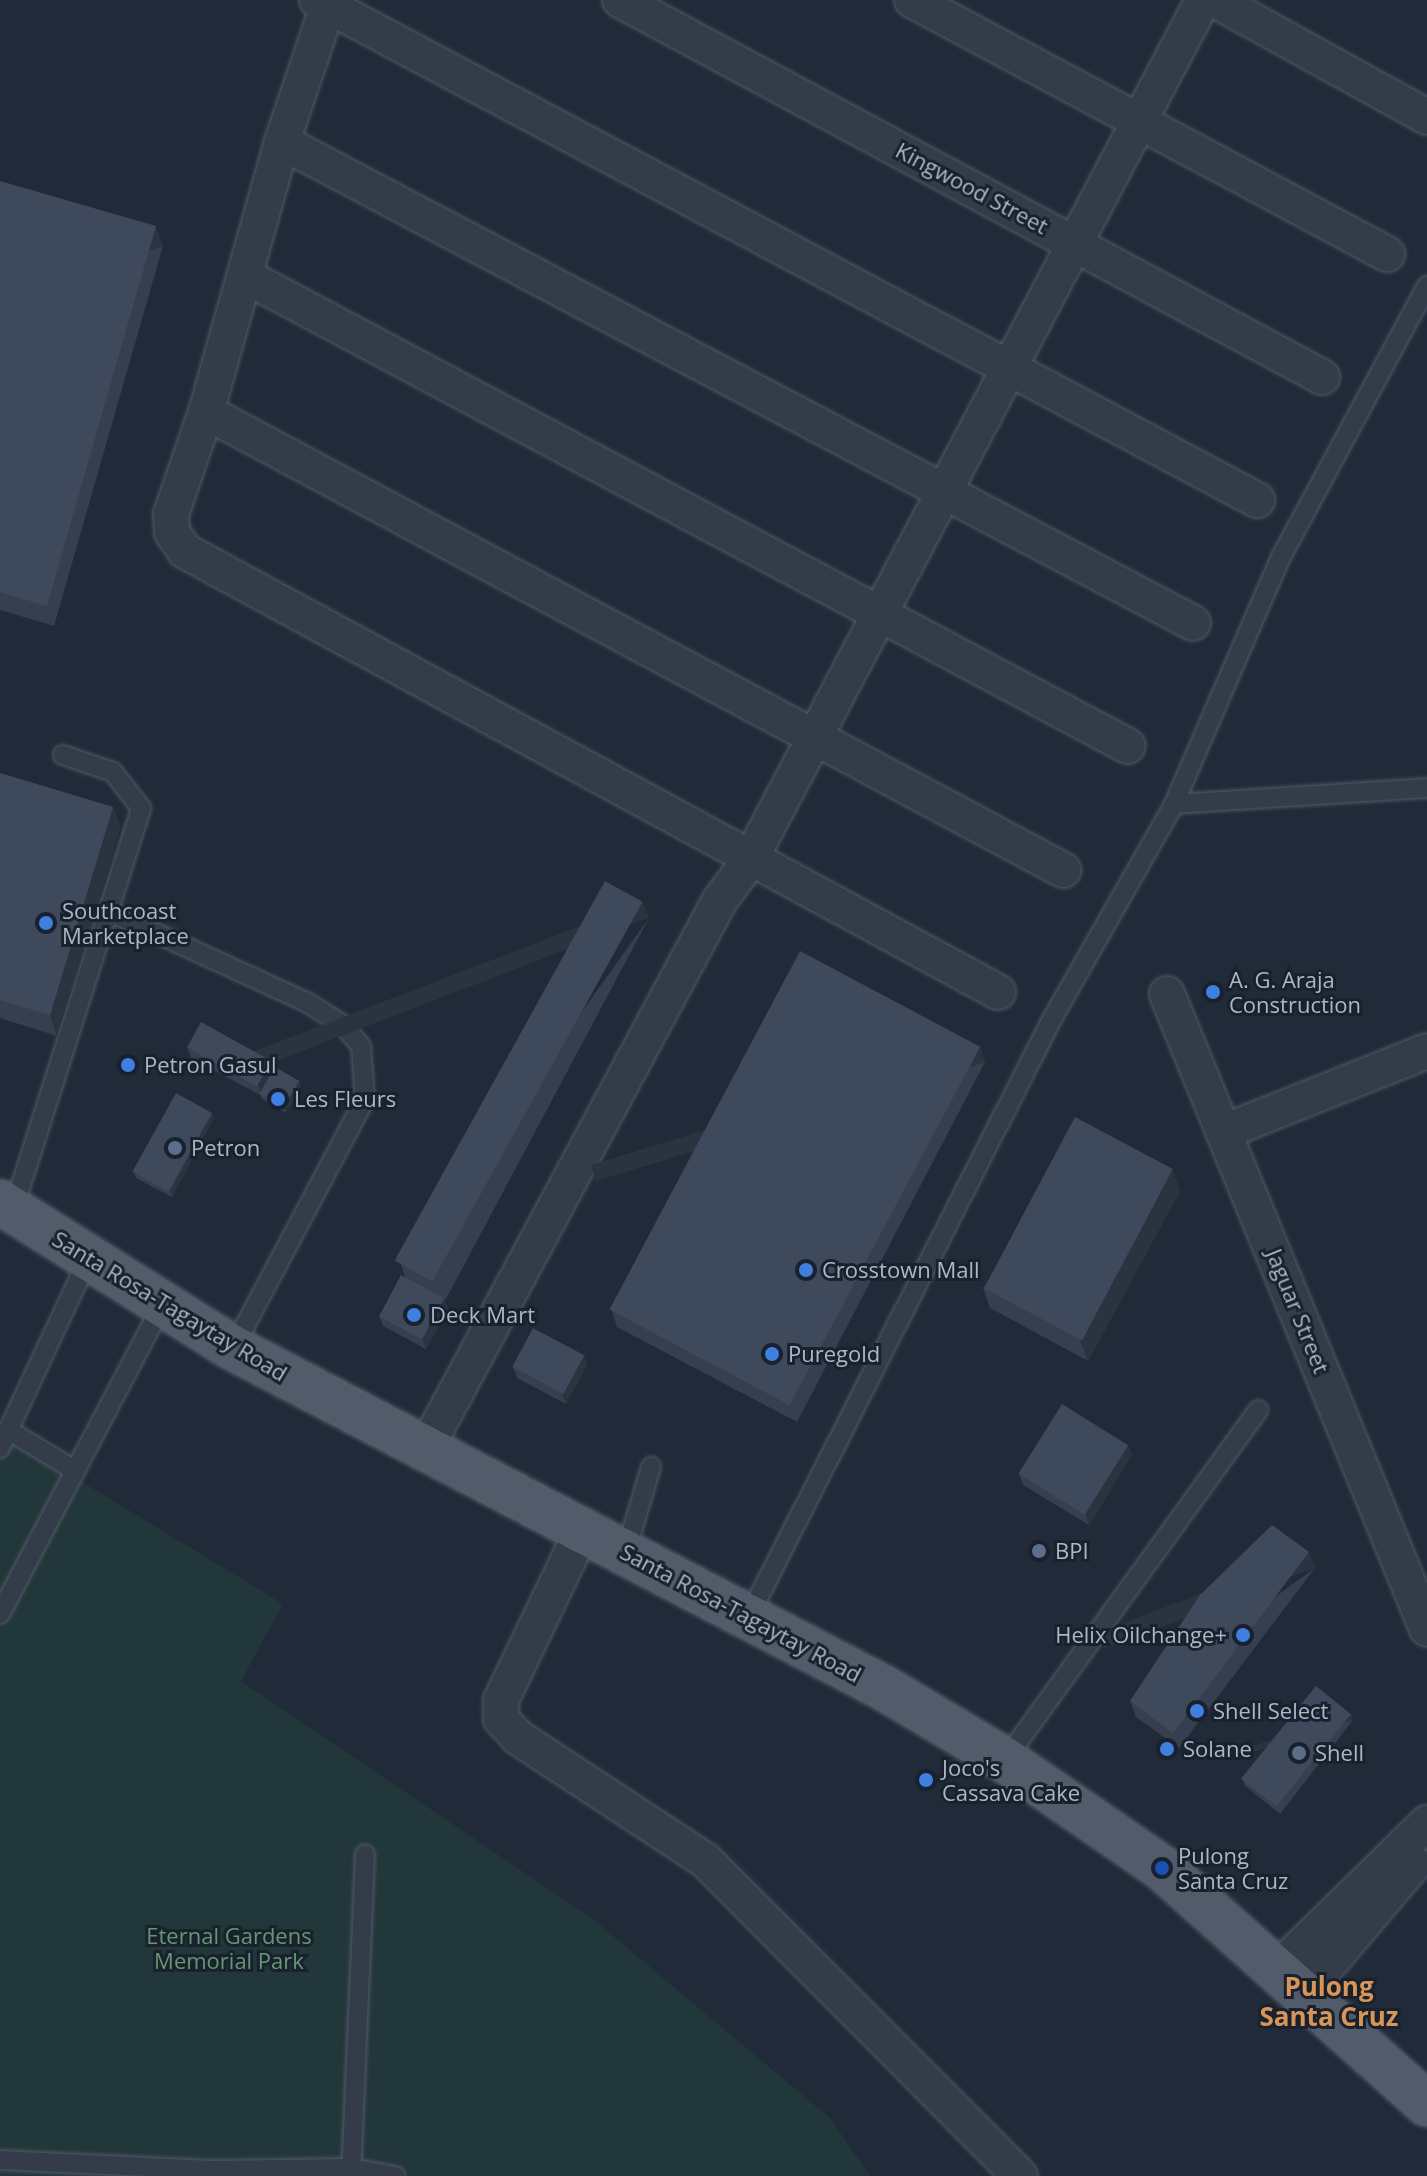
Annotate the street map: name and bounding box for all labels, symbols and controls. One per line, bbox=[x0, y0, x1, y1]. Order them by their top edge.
street label: Kingwood Street bbox=[891, 137, 1053, 239]
place label: Southcoast Marketplace bbox=[62, 897, 189, 948]
marker: Southcoast Marketplace bbox=[37, 914, 55, 932]
place label: A. G. Araja Construction bbox=[1229, 966, 1361, 1018]
marker: A. G. Araja Construction bbox=[1204, 983, 1222, 1001]
place label: Petron Gasul bbox=[144, 1052, 277, 1078]
marker: Petron Gasul bbox=[119, 1056, 137, 1074]
place label: Les Fleurs bbox=[294, 1086, 396, 1112]
marker: Les Fleurs bbox=[269, 1090, 287, 1108]
place label: Petron bbox=[191, 1135, 260, 1161]
marker: Petron bbox=[166, 1139, 184, 1157]
street label: Santa Rosa-Tagaytay Road bbox=[48, 1225, 292, 1387]
street label: Jaguar Street bbox=[1261, 1245, 1335, 1377]
place label: Crosstown Mall bbox=[822, 1257, 980, 1283]
marker: Crosstown Mall bbox=[797, 1261, 815, 1279]
place label: Deck Mart bbox=[430, 1302, 535, 1328]
marker: Deck Mart bbox=[405, 1306, 423, 1324]
place label: Puregold bbox=[788, 1341, 880, 1367]
marker: Puregold bbox=[763, 1345, 781, 1363]
street label: Santa Rosa-Tagaytay Road bbox=[616, 1538, 866, 1688]
place label: BPI bbox=[1055, 1538, 1089, 1564]
marker: BPI bbox=[1030, 1542, 1048, 1560]
place label: Helix Oilchange+ bbox=[1055, 1622, 1227, 1648]
marker: Helix Oilchange+ bbox=[1234, 1626, 1252, 1644]
place label: Shell Select bbox=[1213, 1698, 1328, 1724]
marker: Shell Select bbox=[1188, 1702, 1206, 1720]
place label: Solane bbox=[1183, 1736, 1252, 1762]
marker: Solane bbox=[1158, 1740, 1176, 1758]
place label: Shell bbox=[1315, 1740, 1364, 1766]
marker: Shell bbox=[1290, 1744, 1308, 1762]
place label: Joco's Cassava Cake bbox=[942, 1754, 1080, 1806]
marker: Joco's Cassava Cake bbox=[917, 1771, 935, 1789]
place label: Pulong Santa Cruz bbox=[1178, 1842, 1288, 1894]
marker: Pulong Santa Cruz bbox=[1153, 1859, 1171, 1877]
park label: Eternal Gardens Memorial Park bbox=[146, 1922, 312, 1974]
district label: Pulong Santa Cruz bbox=[1259, 1971, 1399, 2032]

